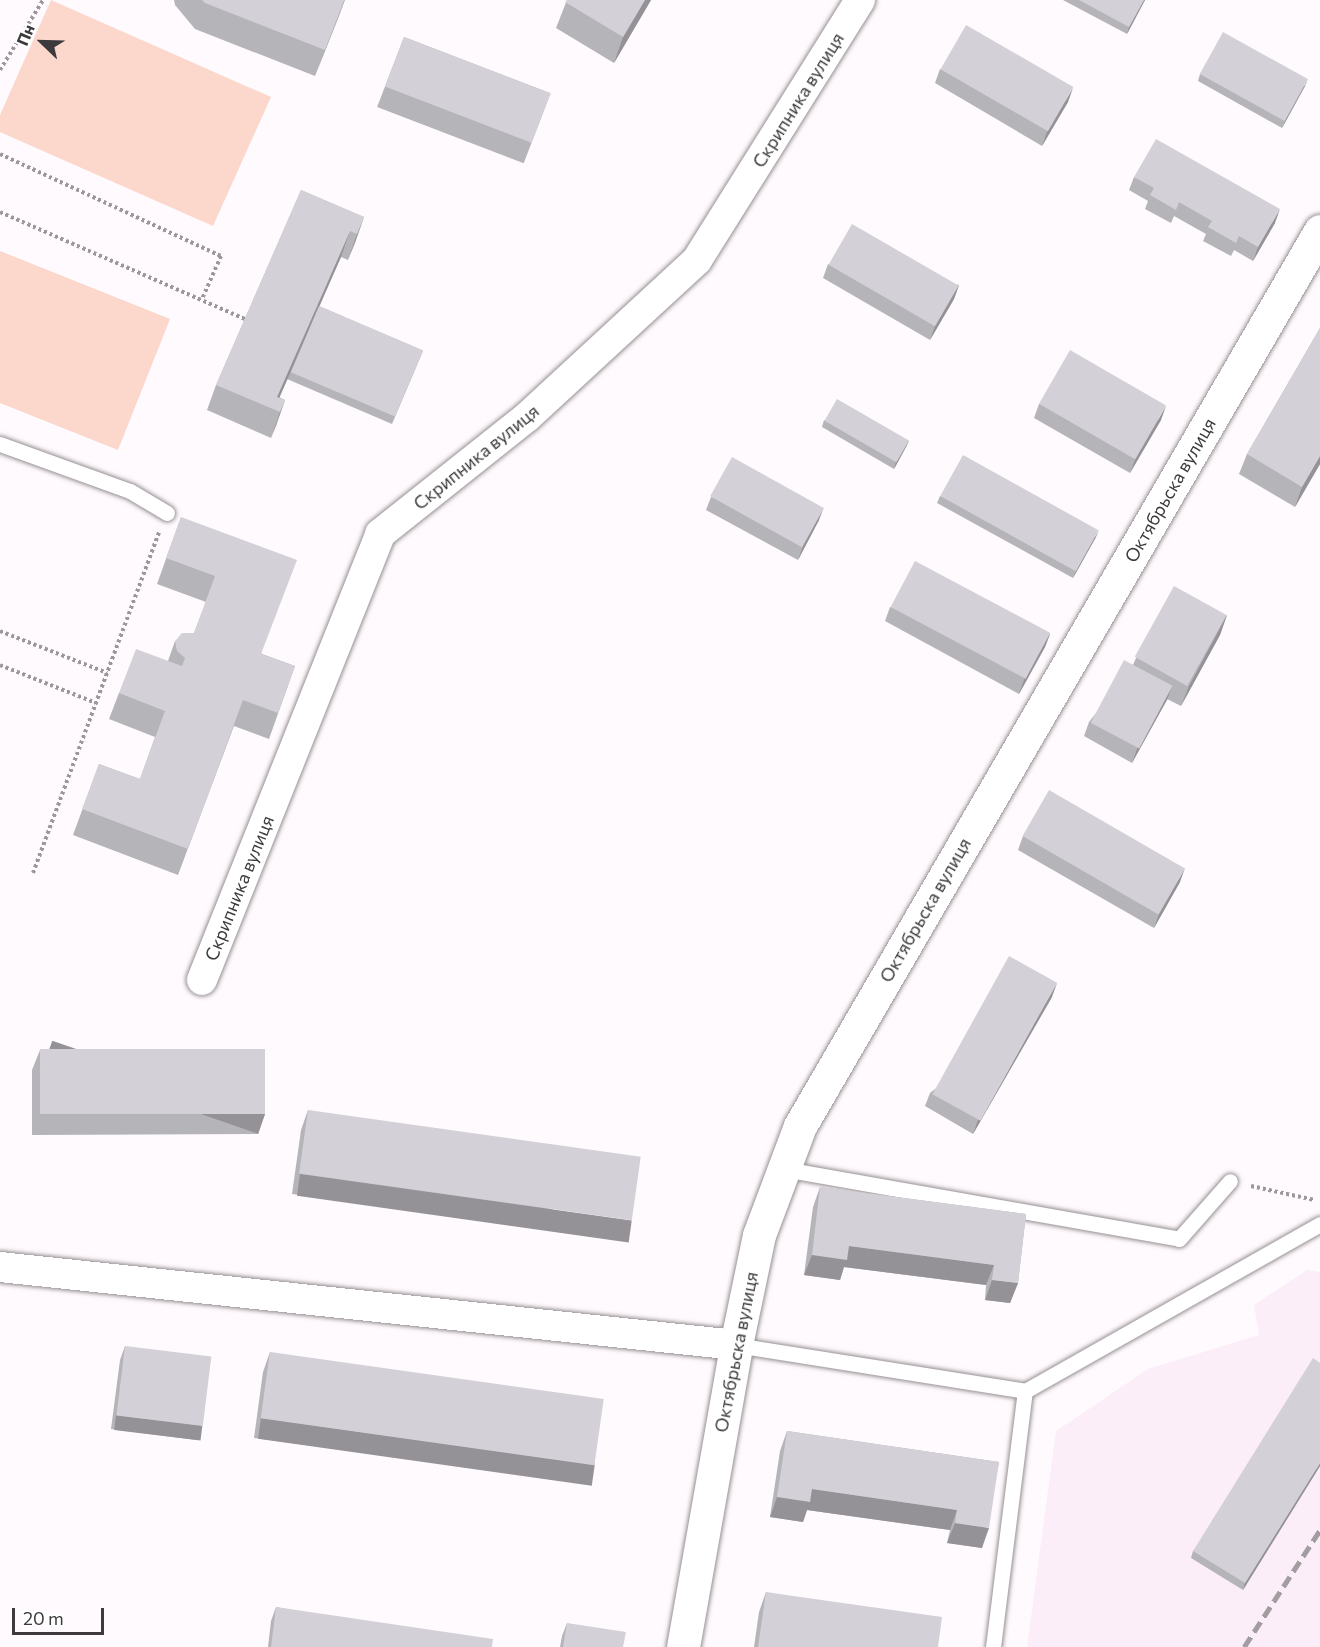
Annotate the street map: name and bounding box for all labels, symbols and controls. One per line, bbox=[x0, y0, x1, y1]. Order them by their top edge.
north arrow bbox=[12, 12, 72, 72]
text: Пн bbox=[12, 21, 38, 48]
street label: Скрипника вулиця bbox=[748, 29, 848, 171]
street label: Скрипника вулиця bbox=[409, 400, 543, 514]
street label: Октябрьска вулиця bbox=[1120, 414, 1220, 566]
street label: Скрипника вулиця bbox=[200, 812, 278, 964]
street label: Октябрьска вулиця bbox=[875, 834, 975, 986]
street label: Октябрьска вулиця bbox=[710, 1270, 762, 1434]
scale bar bbox=[15, 1596, 106, 1634]
text: 20 m bbox=[23, 1607, 64, 1629]

